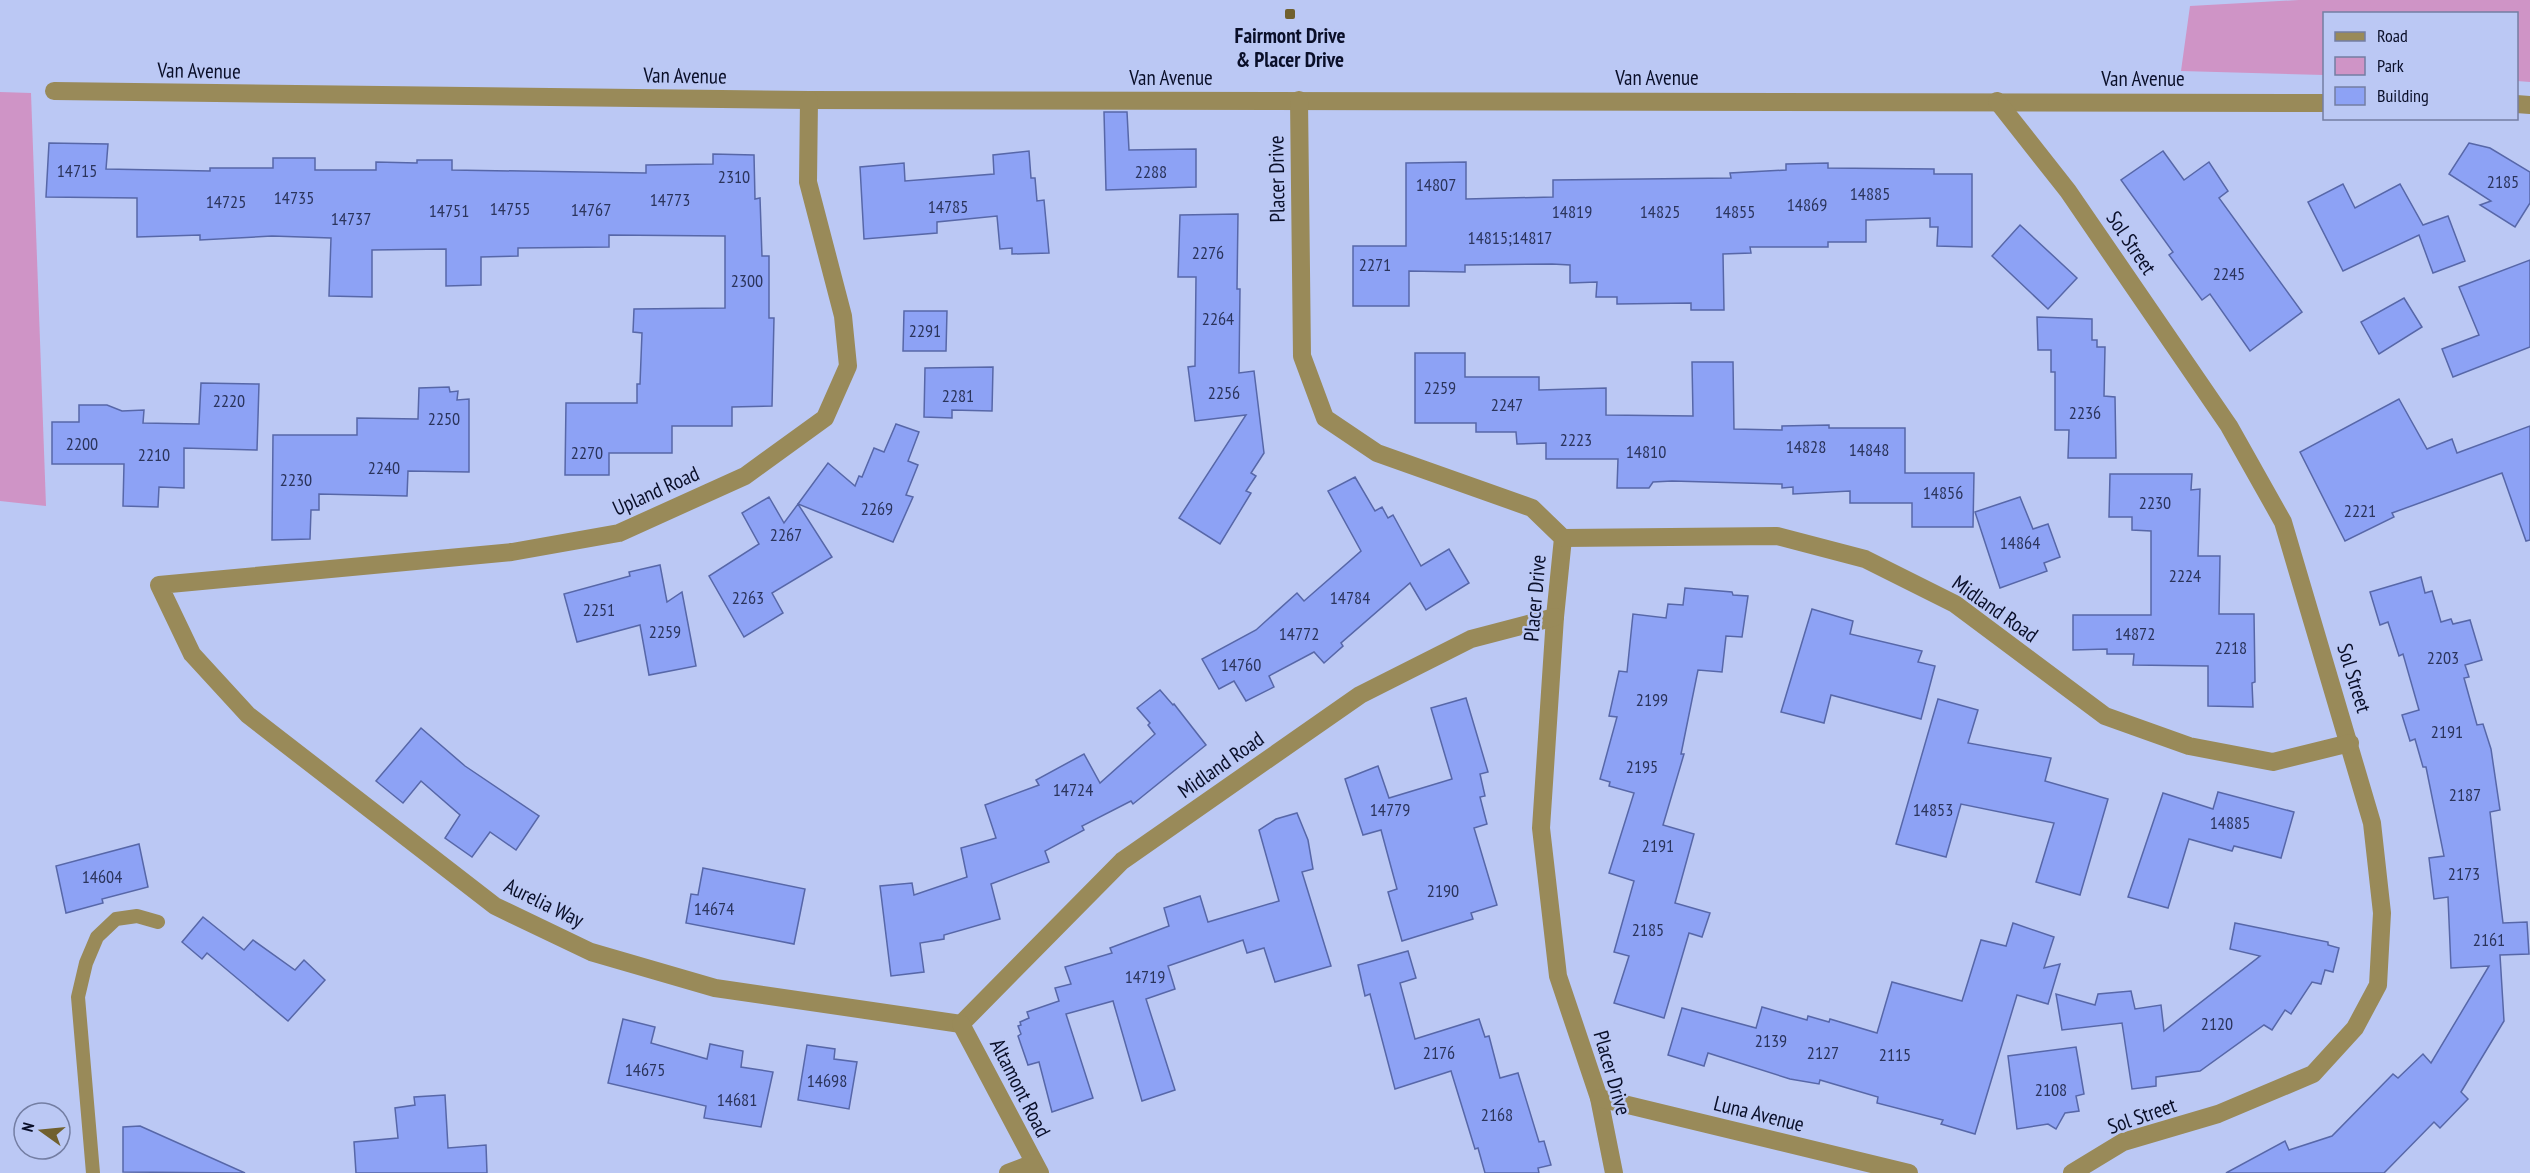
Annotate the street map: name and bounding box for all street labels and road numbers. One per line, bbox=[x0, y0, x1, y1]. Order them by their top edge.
street label: Van Avenue bbox=[156, 56, 241, 85]
street label: Van Avenue bbox=[642, 61, 727, 90]
street label: Van Avenue bbox=[1128, 64, 1213, 91]
street label: Van Avenue bbox=[1614, 64, 1699, 91]
street label: Van Avenue bbox=[2100, 65, 2185, 92]
street label: Placer Drive bbox=[1262, 135, 1291, 223]
street label: Sol Street bbox=[2100, 206, 2163, 280]
street label: Upland Road bbox=[608, 460, 703, 522]
street label: Placer Drive bbox=[1517, 553, 1552, 642]
street label: Midland Road bbox=[1947, 569, 2044, 648]
street label: Sol Street bbox=[2331, 640, 2378, 716]
street label: Midland Road bbox=[1172, 725, 1269, 804]
street label: Aurelia Way bbox=[500, 872, 588, 933]
street label: Placer Drive bbox=[1588, 1027, 1637, 1118]
street label: Altamont Road bbox=[984, 1034, 1057, 1142]
street label: Luna Avenue bbox=[1711, 1089, 1807, 1138]
street label: Sol Street bbox=[2104, 1091, 2180, 1140]

